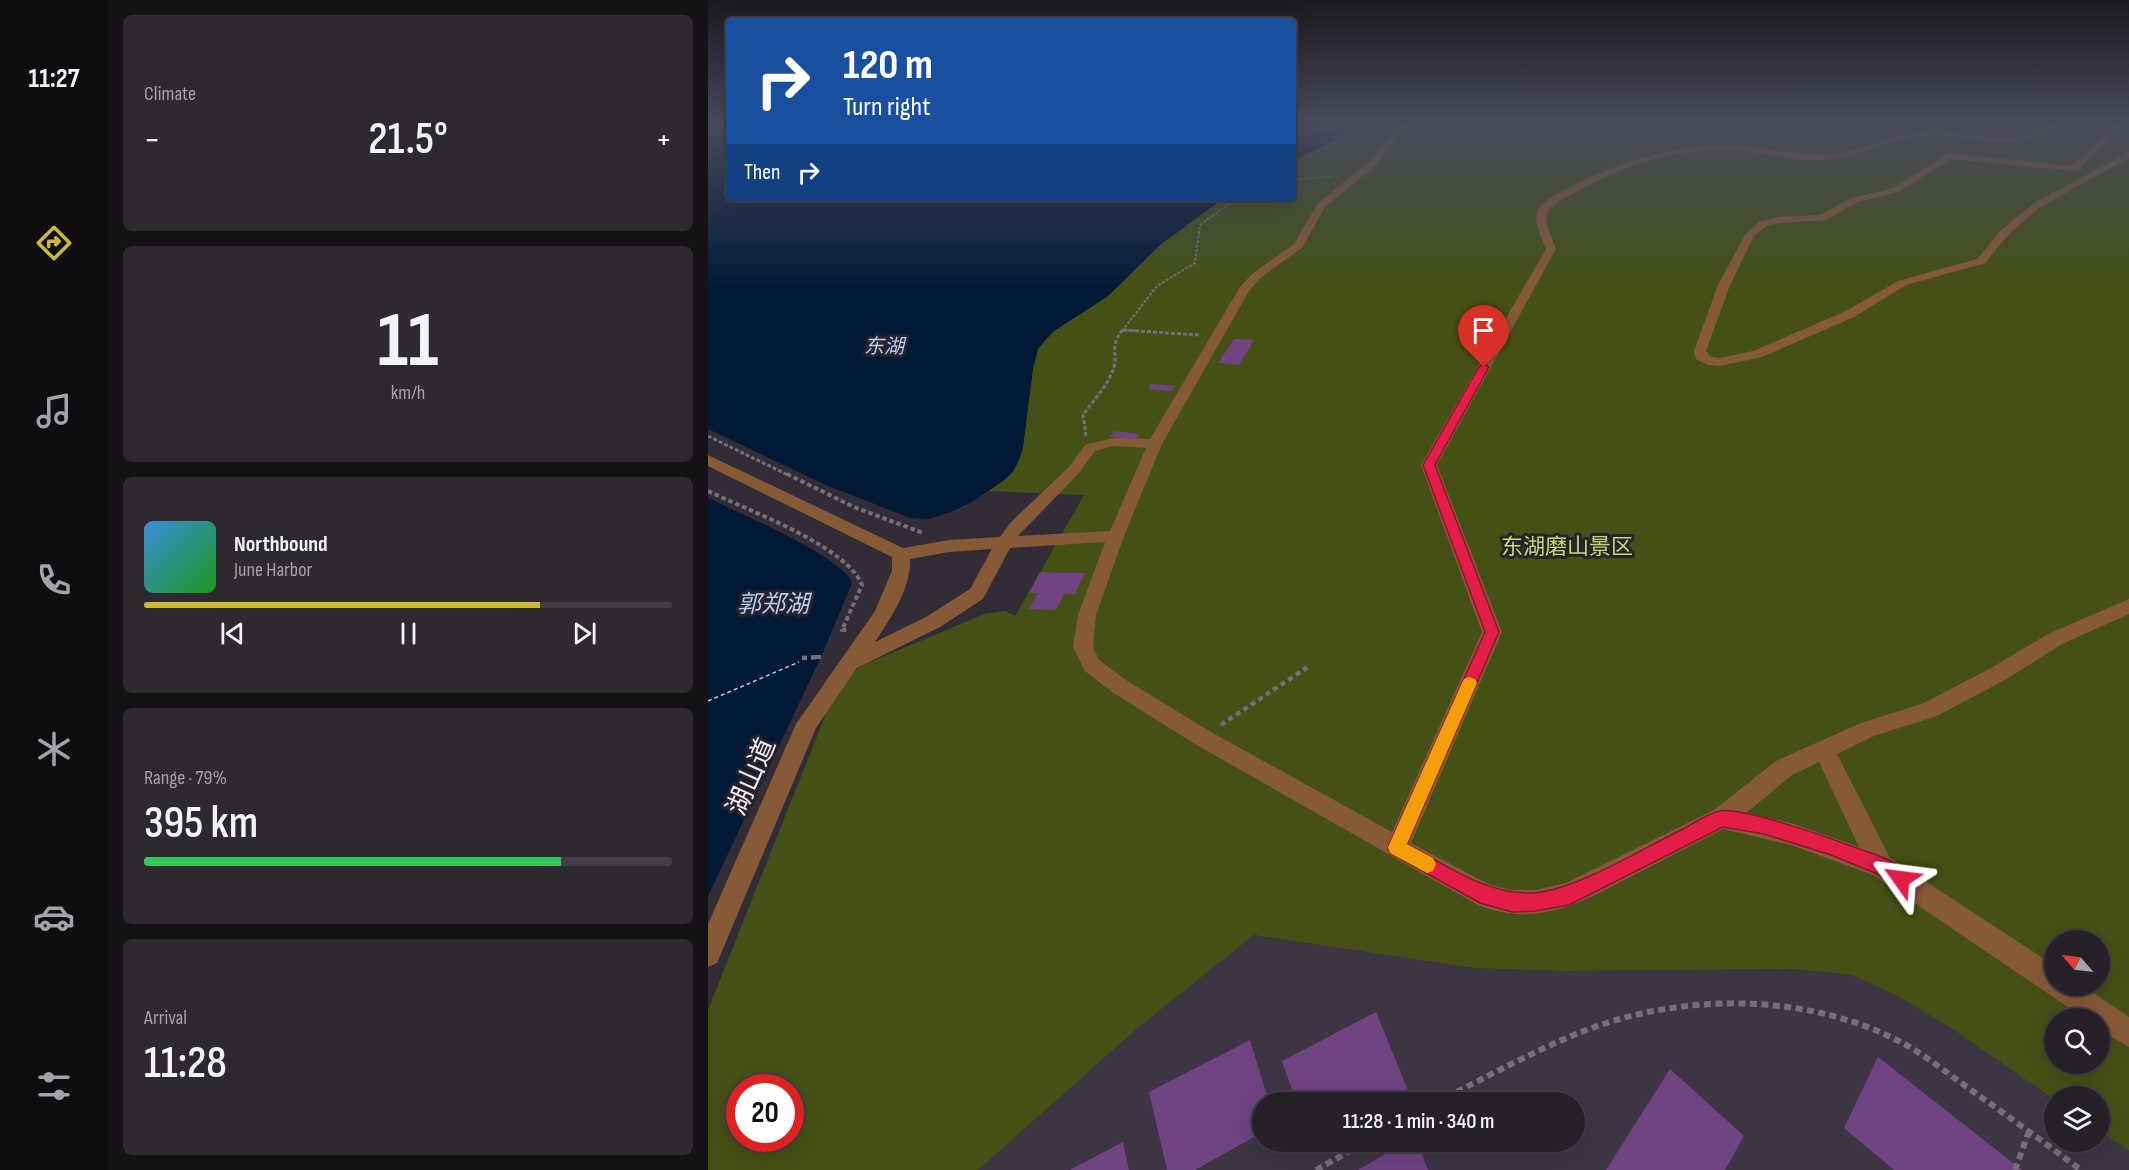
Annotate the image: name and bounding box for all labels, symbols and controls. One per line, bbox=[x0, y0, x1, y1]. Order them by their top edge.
text: 120 m bbox=[843, 40, 933, 91]
icon: right bbox=[744, 42, 822, 120]
text: 11:27 bbox=[29, 63, 79, 95]
text: Climate bbox=[144, 82, 196, 106]
text: Turn right bbox=[843, 91, 930, 123]
text: 21.5° bbox=[368, 112, 448, 167]
text: − bbox=[144, 120, 160, 160]
text: + bbox=[656, 120, 672, 160]
icon: right bbox=[792, 156, 825, 189]
text: Then bbox=[744, 159, 780, 186]
icon: directions bbox=[33, 222, 75, 264]
text: 11 bbox=[377, 295, 439, 388]
pin bbox=[1458, 305, 1509, 367]
icon: arrive bbox=[1467, 314, 1500, 347]
water label: 东湖 bbox=[864, 335, 907, 359]
text: km/h bbox=[391, 381, 425, 405]
icon: music bbox=[33, 390, 75, 432]
text: Northbound bbox=[234, 531, 328, 558]
park label: 东湖磨山景区 bbox=[1501, 534, 1633, 561]
text: June Harbor bbox=[234, 558, 312, 582]
icon: phone bbox=[33, 559, 75, 601]
water label: 郭郑湖 bbox=[737, 590, 813, 619]
icon: previous bbox=[216, 617, 249, 650]
icon: pause bbox=[392, 617, 425, 650]
icon: next bbox=[568, 617, 601, 650]
icon: climate bbox=[33, 728, 75, 770]
street label: 湖山道 bbox=[721, 733, 783, 821]
text: Range · 79% bbox=[144, 766, 227, 790]
text: 395 km bbox=[144, 796, 258, 851]
position arrow bbox=[1869, 847, 1933, 911]
icon: car bbox=[33, 896, 75, 938]
north arrow bbox=[2044, 930, 2110, 996]
map controls bbox=[2044, 930, 2110, 1152]
text: Arrival bbox=[144, 1006, 187, 1030]
button: search bbox=[2044, 1008, 2110, 1074]
text: 11:28 bbox=[144, 1036, 227, 1091]
icon: filters bbox=[33, 1065, 75, 1107]
speed limit sign: 20 bbox=[726, 1074, 804, 1152]
button: layers bbox=[2044, 1086, 2110, 1152]
text: 11:28 · 1 min · 340 m bbox=[1343, 1108, 1494, 1135]

